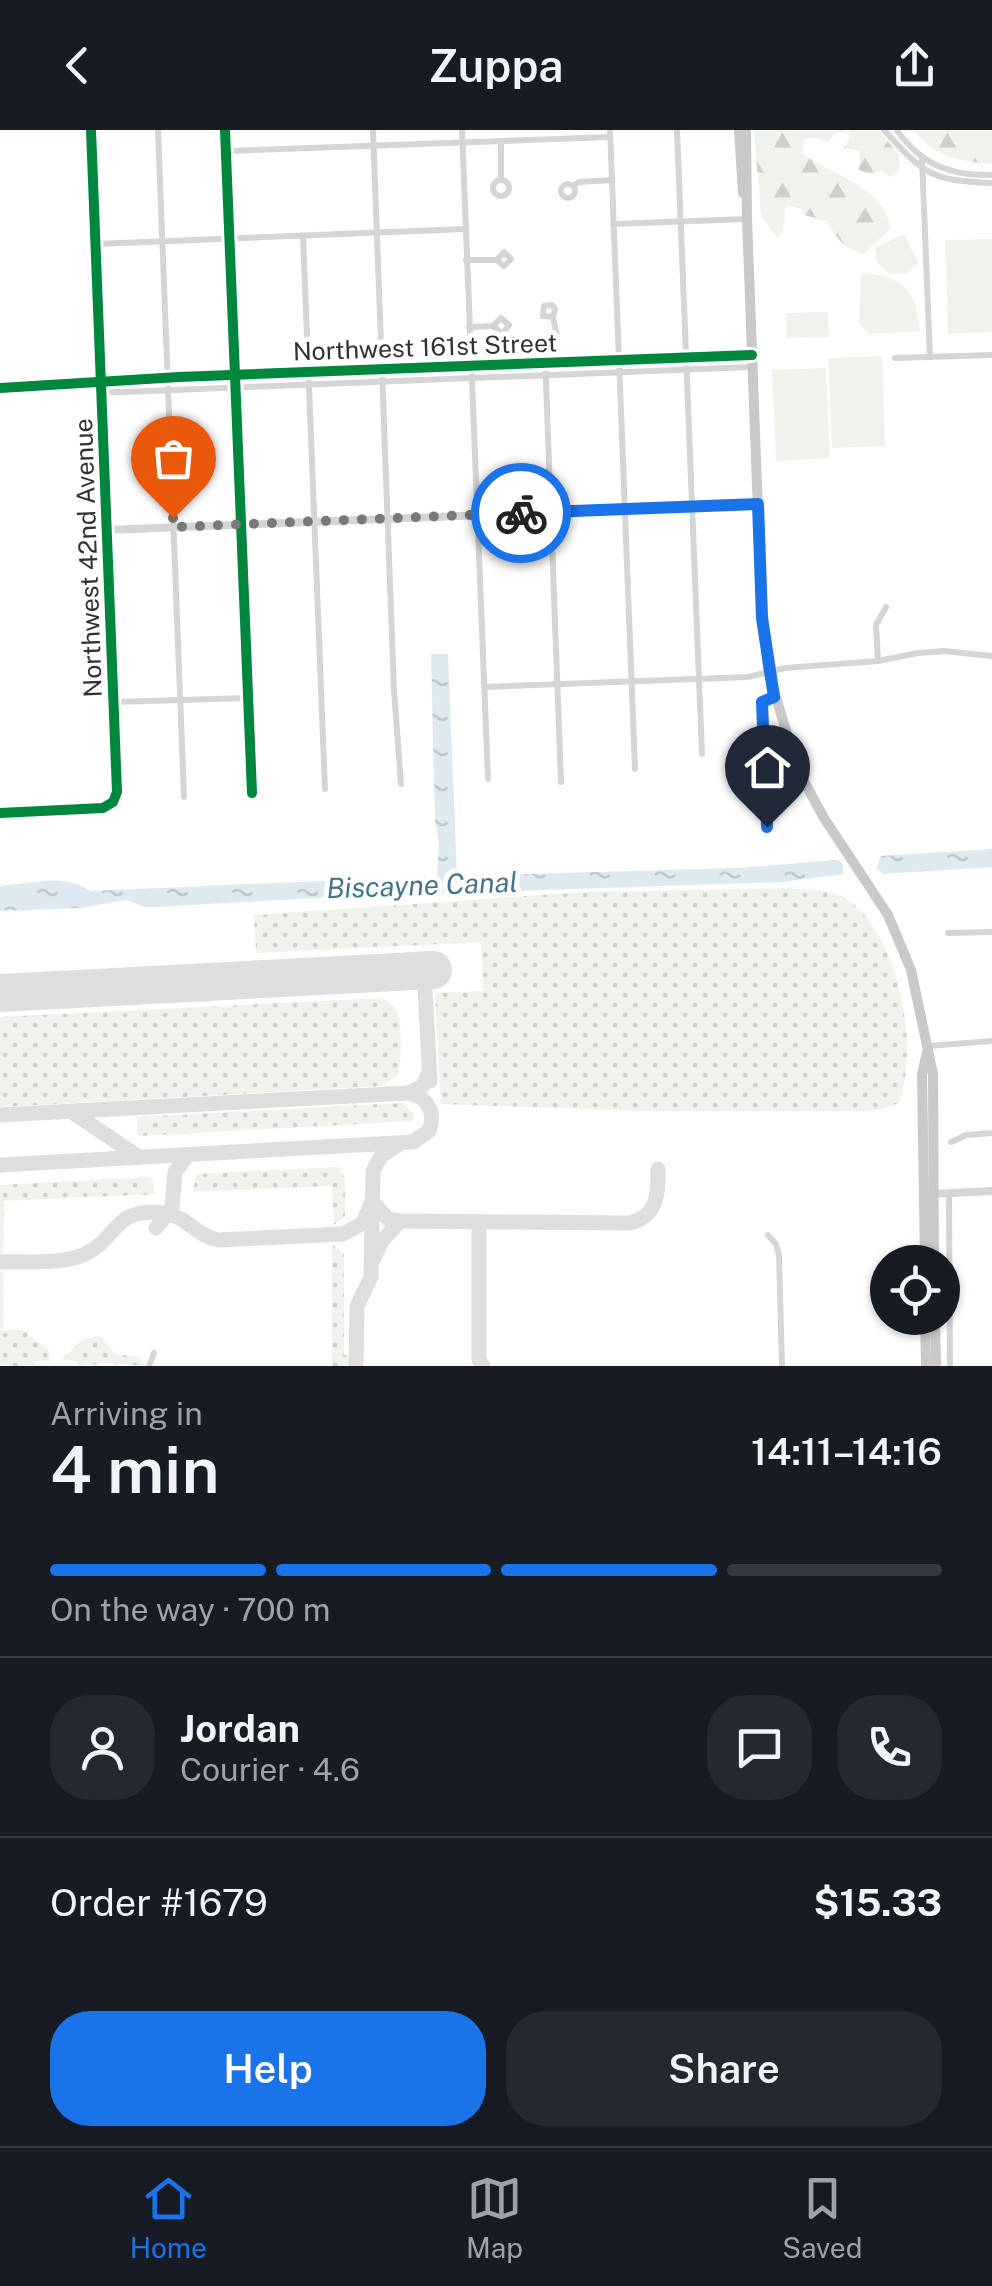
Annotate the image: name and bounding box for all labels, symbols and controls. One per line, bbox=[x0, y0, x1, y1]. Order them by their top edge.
icon: back bbox=[50, 38, 105, 93]
icon: share bbox=[887, 38, 942, 93]
text: Zuppa bbox=[428, 39, 564, 92]
street label: Northwest 161st Street bbox=[292, 327, 558, 367]
pin bbox=[131, 416, 216, 519]
street label: Northwest 42nd Avenue bbox=[68, 418, 108, 698]
icon: bag bbox=[146, 431, 201, 486]
courier bbox=[471, 463, 571, 563]
icon: bike bbox=[494, 486, 549, 541]
pin bbox=[725, 725, 810, 828]
icon: home bbox=[740, 740, 795, 795]
water label: Biscayne Canal bbox=[326, 865, 518, 904]
map controls bbox=[870, 1245, 960, 1335]
button: locate bbox=[870, 1245, 960, 1335]
text: Arriving in bbox=[50, 1395, 203, 1432]
text: 14:11–14:16 bbox=[751, 1429, 942, 1474]
text: 4 min bbox=[50, 1431, 219, 1508]
text: On the way · 700 m bbox=[50, 1591, 330, 1628]
button: person bbox=[50, 1695, 155, 1800]
button: chat bbox=[707, 1695, 812, 1800]
button: phone bbox=[837, 1695, 942, 1800]
text: Jordan bbox=[180, 1706, 300, 1751]
text: Courier · 4.6 bbox=[180, 1751, 360, 1788]
text: Order #1679 bbox=[50, 1880, 268, 1925]
text: $15.33 bbox=[814, 1880, 942, 1925]
button: Help bbox=[50, 2011, 486, 2126]
button: Share bbox=[506, 2011, 942, 2126]
tab: Home bbox=[130, 2171, 207, 2264]
tab: Map bbox=[466, 2171, 523, 2264]
tab: Saved bbox=[782, 2171, 862, 2264]

